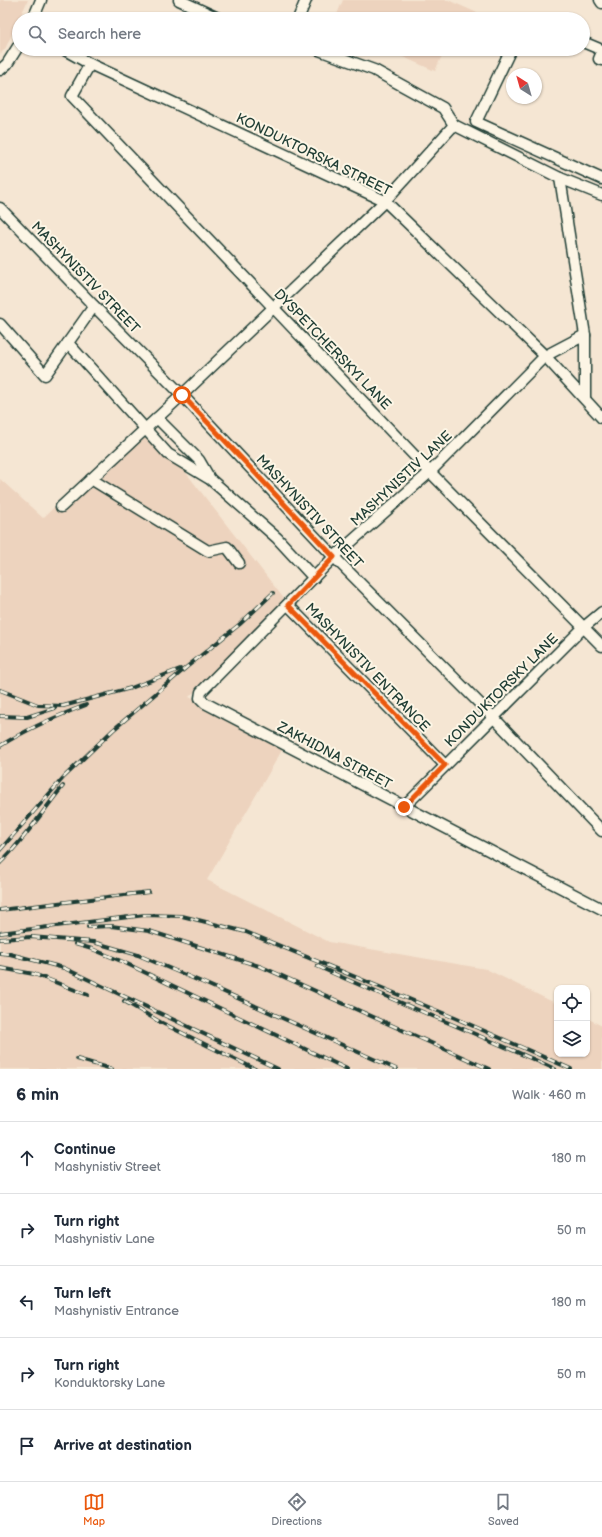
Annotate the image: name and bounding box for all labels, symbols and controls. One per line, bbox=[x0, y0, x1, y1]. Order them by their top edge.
search box bbox=[12, 12, 590, 56]
icon: search bbox=[26, 23, 48, 45]
text: Search here bbox=[58, 25, 141, 44]
north arrow bbox=[506, 68, 542, 104]
street label: KONDUKTORSKA STREET bbox=[233, 109, 395, 200]
street label: MASHYNISTIV STREET bbox=[28, 218, 144, 337]
street label: DYSPETCHERSKYI LANE bbox=[270, 285, 395, 413]
route start bbox=[173, 386, 191, 404]
street label: MASHYNISTIV LANE bbox=[347, 427, 455, 530]
street label: MASHYNISTIV STREET bbox=[253, 451, 367, 572]
street label: MASHYNISTIV ENTRANCE bbox=[302, 600, 434, 735]
street label: KONDUKTORSKY LANE bbox=[441, 630, 562, 751]
street label: ZAKHIDNA STREET bbox=[274, 718, 395, 793]
route end bbox=[395, 798, 413, 816]
map controls bbox=[554, 985, 590, 1057]
button: locate bbox=[554, 985, 590, 1021]
button: layers bbox=[554, 1021, 590, 1057]
text: 6 min bbox=[16, 1085, 59, 1105]
text: Walk · 460 m bbox=[512, 1087, 586, 1103]
text: Continue bbox=[54, 1140, 116, 1159]
icon: ahead bbox=[16, 1147, 38, 1169]
text: 180 m bbox=[551, 1150, 586, 1166]
text: Mashynistiv Street bbox=[54, 1159, 161, 1175]
text: Turn right bbox=[54, 1212, 119, 1231]
icon: right bbox=[16, 1219, 38, 1241]
text: 50 m bbox=[557, 1222, 586, 1238]
text: Mashynistiv Lane bbox=[54, 1231, 155, 1247]
text: Turn left bbox=[54, 1284, 111, 1303]
icon: left bbox=[16, 1291, 38, 1313]
text: 180 m bbox=[551, 1294, 586, 1310]
text: Mashynistiv Entrance bbox=[54, 1303, 179, 1319]
text: Turn right bbox=[54, 1356, 119, 1375]
icon: right bbox=[16, 1363, 38, 1385]
text: 50 m bbox=[557, 1366, 586, 1382]
text: Konduktorsky Lane bbox=[54, 1375, 165, 1391]
icon: arrive bbox=[16, 1435, 38, 1457]
text: Arrive at destination bbox=[54, 1436, 192, 1455]
tab: Map bbox=[83, 1491, 105, 1528]
tab: Directions bbox=[271, 1491, 322, 1528]
tab: Saved bbox=[488, 1491, 519, 1528]

